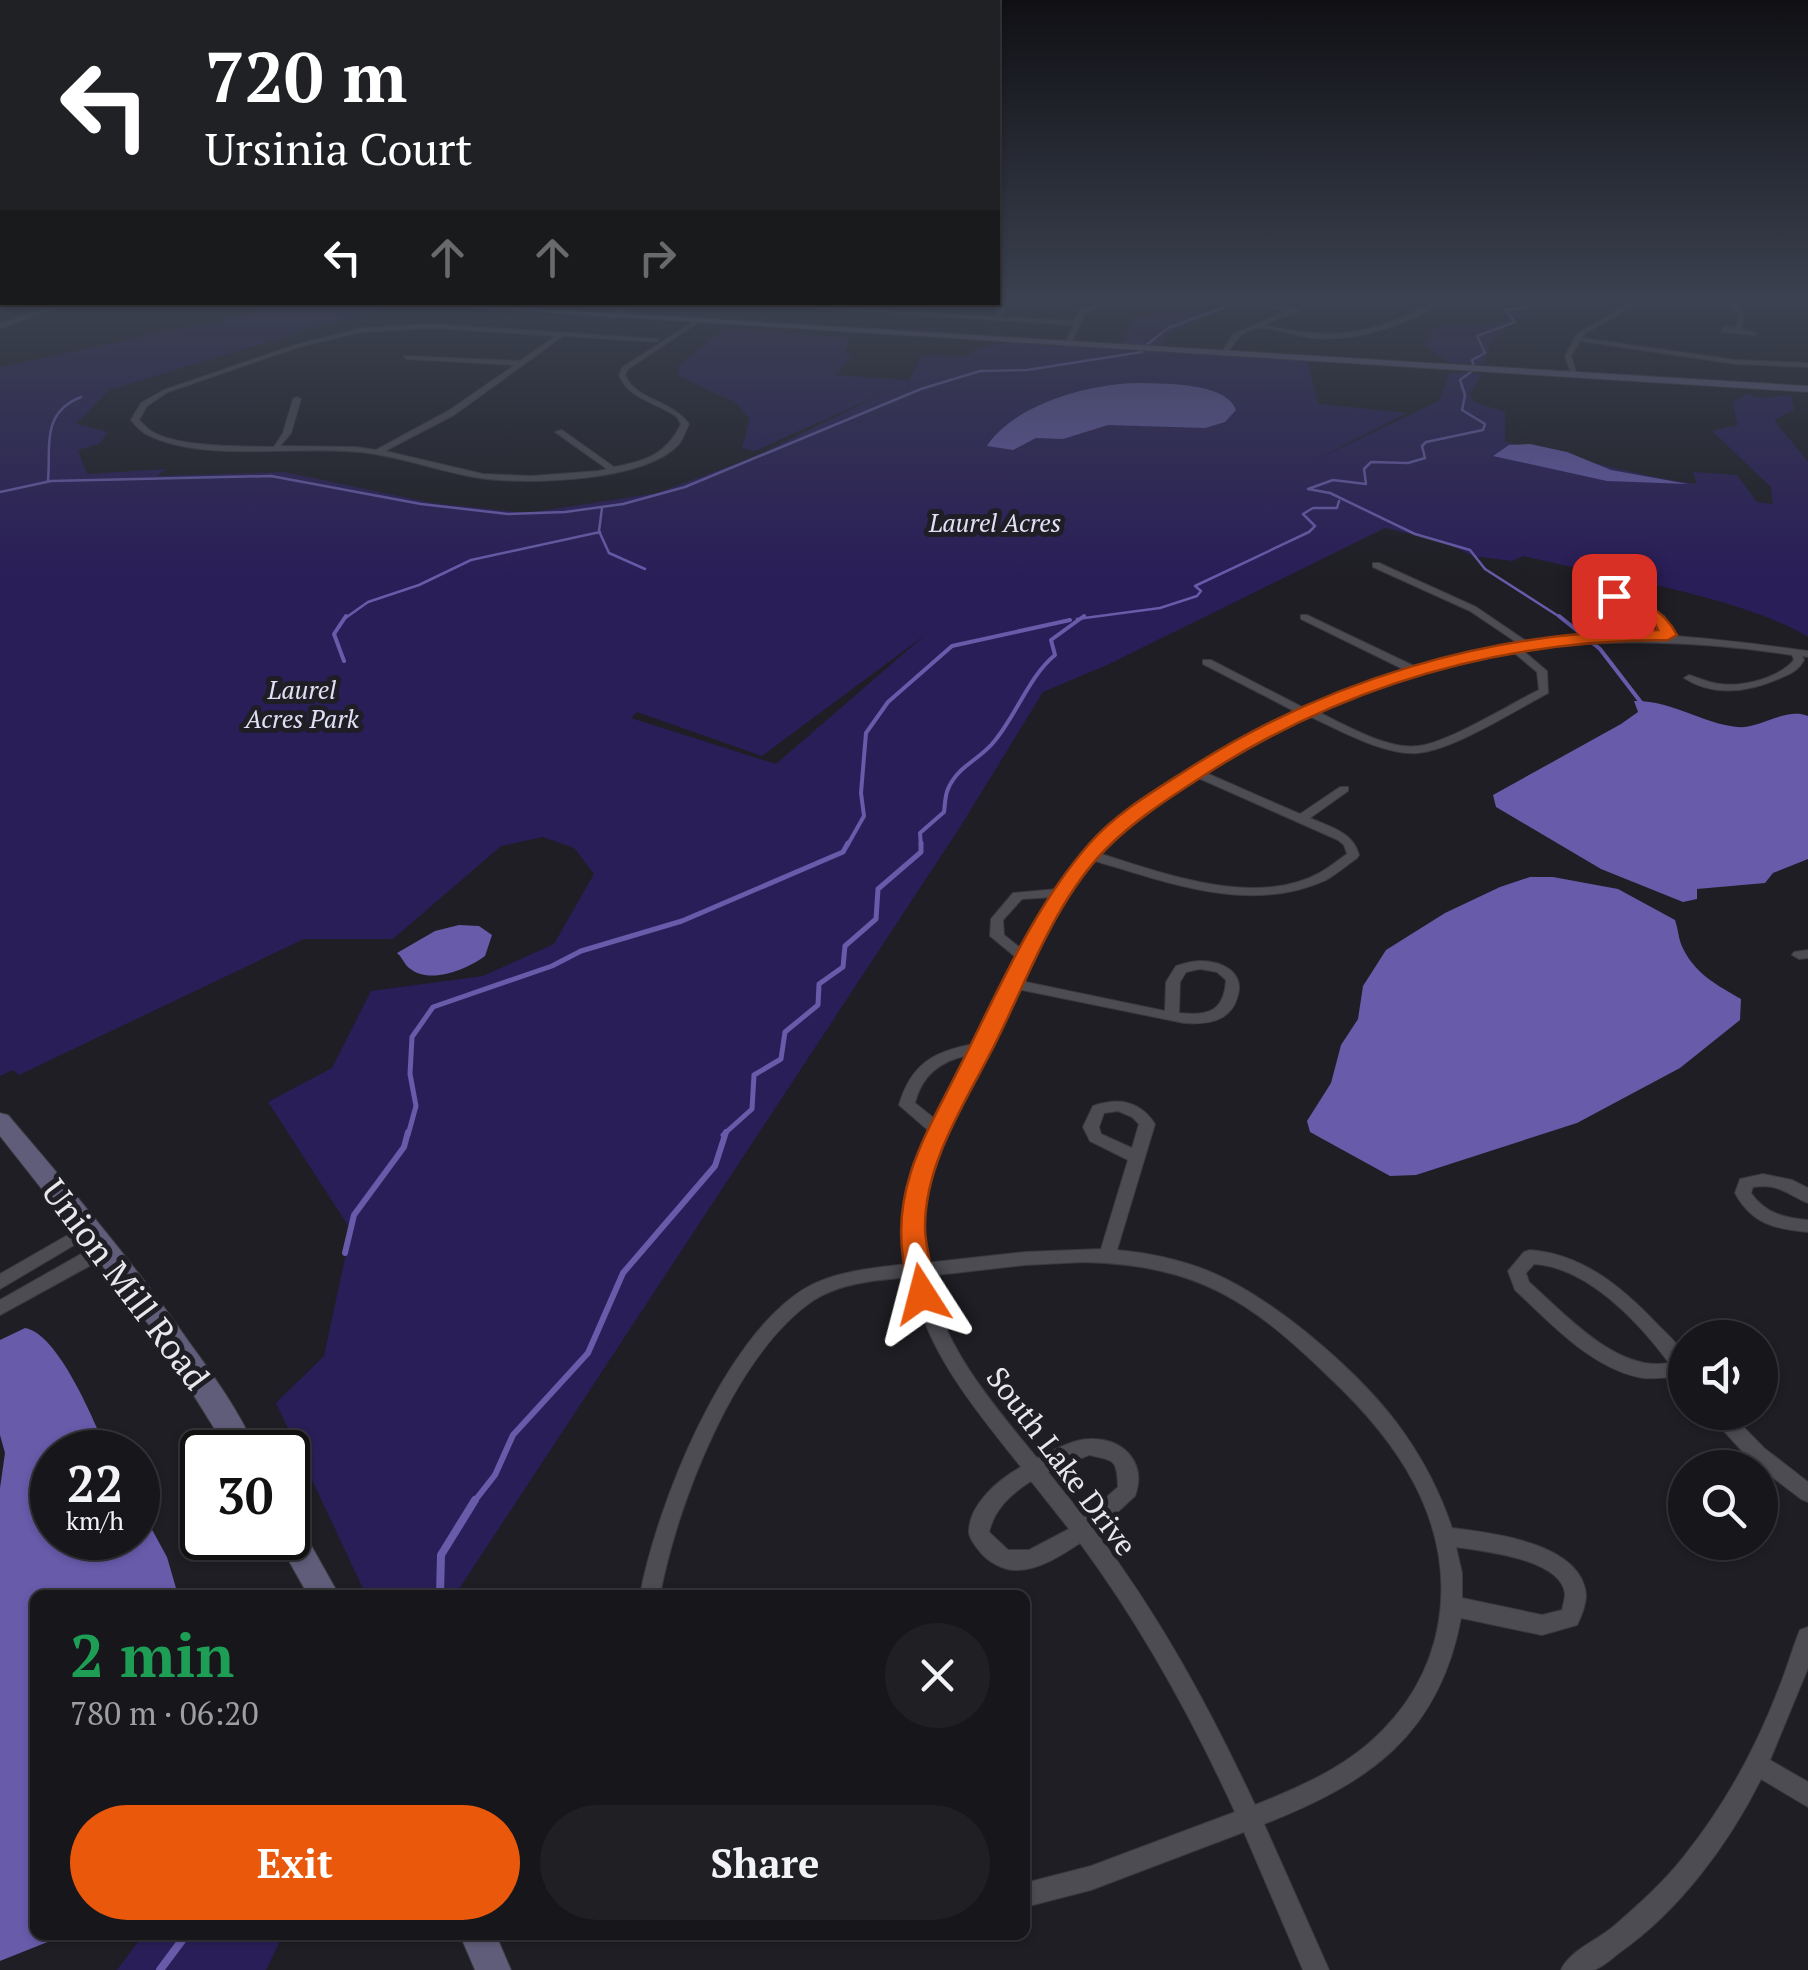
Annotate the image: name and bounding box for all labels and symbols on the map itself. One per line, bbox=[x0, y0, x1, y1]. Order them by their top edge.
park label: Laurel Acres bbox=[928, 506, 1061, 539]
pin bbox=[1572, 554, 1657, 639]
park label: Laurel Acres Park bbox=[243, 673, 360, 735]
street label: Union Mill Road bbox=[32, 1170, 220, 1398]
position arrow bbox=[870, 1242, 974, 1346]
street label: South Lake Drive bbox=[978, 1358, 1146, 1564]
speed limit sign: 30 bbox=[180, 1430, 310, 1560]

